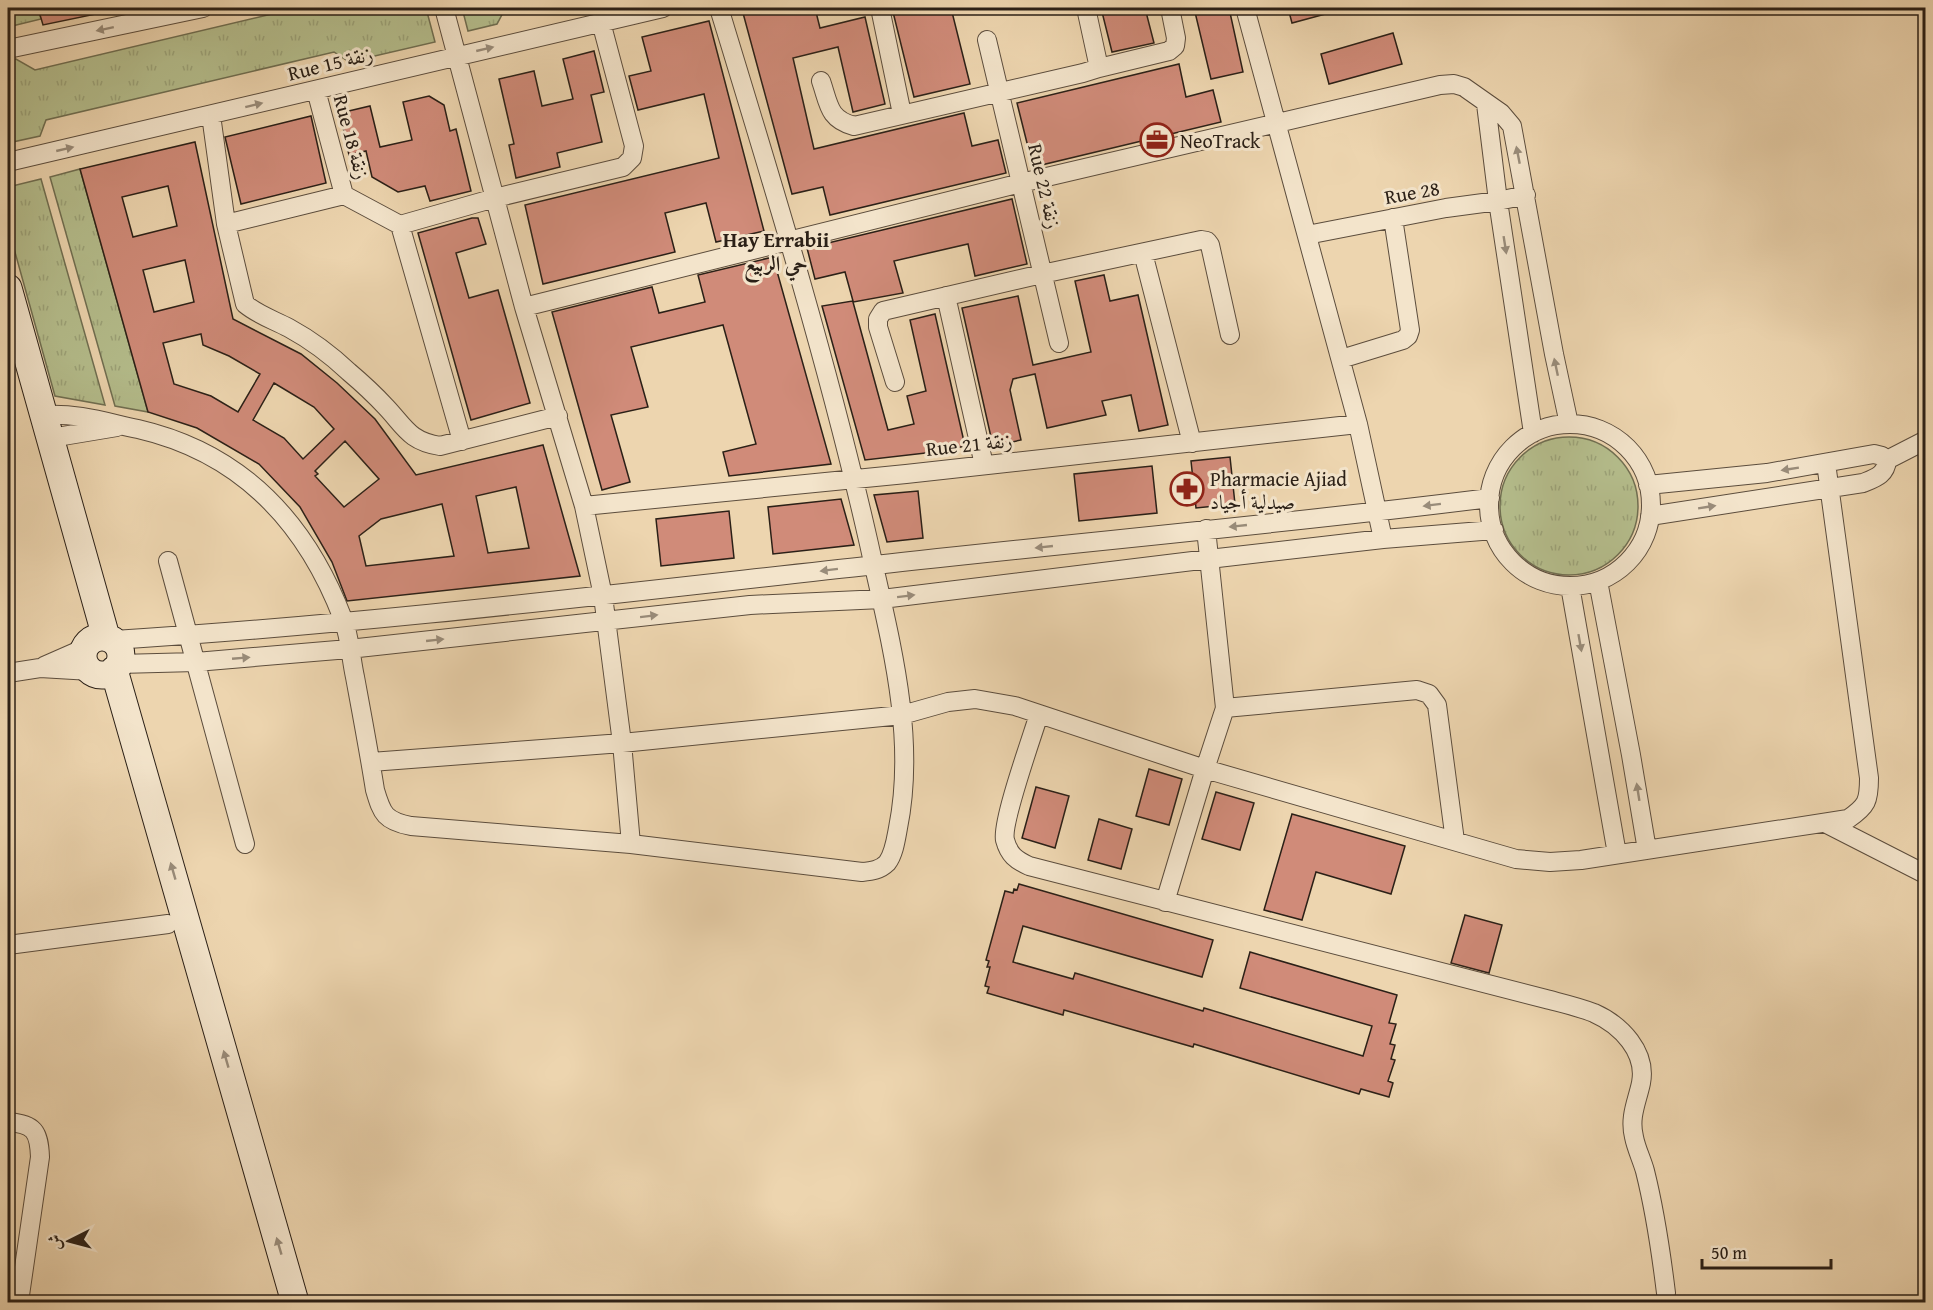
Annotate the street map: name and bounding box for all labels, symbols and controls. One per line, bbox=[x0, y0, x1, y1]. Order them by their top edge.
one-way arrow bbox=[95, 24, 114, 34]
street label: Rue 15 زنقة bbox=[284, 38, 376, 88]
one-way arrow bbox=[476, 44, 495, 53]
street label: Rue 18 زنقة bbox=[327, 91, 377, 183]
one-way arrow bbox=[245, 99, 264, 109]
office icon: NeoTrack bbox=[1139, 122, 1175, 158]
place label: NeoTrack bbox=[1180, 126, 1261, 155]
street label: Rue 22 زنقة bbox=[1021, 140, 1069, 232]
one-way arrow bbox=[55, 143, 74, 153]
one-way arrow bbox=[1513, 145, 1522, 164]
street label: Rue 28 bbox=[1382, 173, 1442, 211]
district label: Hay Errabii حي الربيع bbox=[723, 224, 830, 283]
one-way arrow bbox=[1501, 236, 1510, 255]
one-way arrow bbox=[1551, 358, 1561, 376]
street label: Rue 21 زنقة bbox=[924, 425, 1014, 463]
place label: Pharmacie Ajiad صيدلية أجياد bbox=[1210, 464, 1347, 516]
one-way arrow bbox=[1780, 465, 1799, 474]
pharmacy icon: Pharmacie Ajiad صيدلية أجياد bbox=[1169, 471, 1205, 507]
one-way arrow bbox=[1422, 501, 1441, 510]
one-way arrow bbox=[1698, 502, 1717, 511]
one-way arrow bbox=[1228, 521, 1247, 531]
one-way arrow bbox=[1034, 542, 1053, 551]
one-way arrow bbox=[820, 566, 839, 575]
one-way arrow bbox=[897, 591, 916, 600]
one-way arrow bbox=[640, 612, 659, 621]
one-way arrow bbox=[1576, 634, 1585, 653]
one-way arrow bbox=[425, 635, 444, 645]
one-way arrow bbox=[231, 653, 250, 663]
one-way arrow bbox=[1633, 782, 1642, 801]
one-way arrow bbox=[168, 862, 177, 880]
one-way arrow bbox=[221, 1050, 230, 1068]
north arrow bbox=[39, 1211, 99, 1271]
scale bar bbox=[1702, 1232, 1831, 1270]
text: ش bbox=[41, 1233, 67, 1252]
one-way arrow bbox=[274, 1237, 284, 1255]
text: 50 m bbox=[1711, 1239, 1747, 1266]

